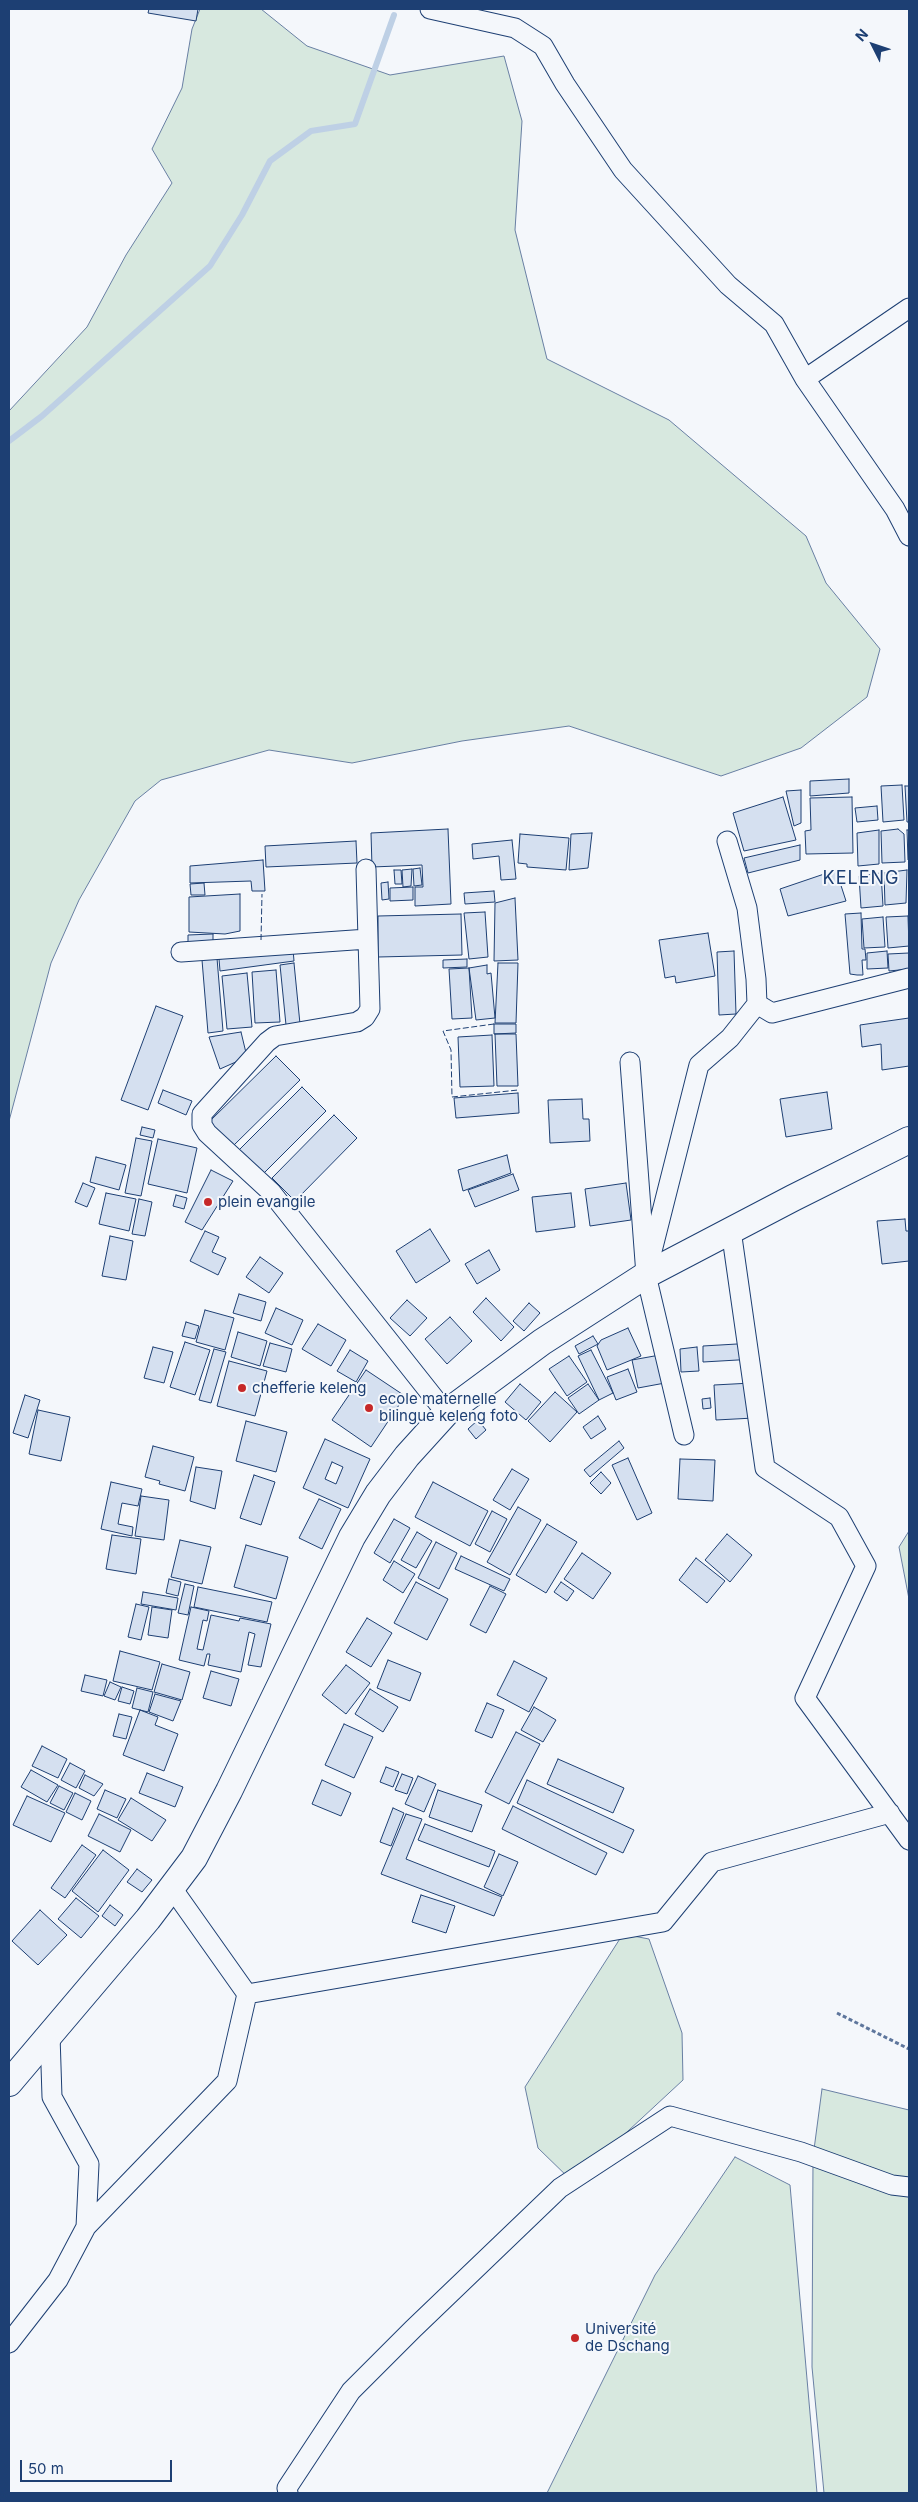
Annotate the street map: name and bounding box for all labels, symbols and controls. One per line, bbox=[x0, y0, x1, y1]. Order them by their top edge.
north arrow bbox=[848, 20, 898, 70]
text: N bbox=[851, 25, 871, 44]
district label: KELENG bbox=[822, 868, 900, 890]
place label: plein evangile bbox=[218, 1193, 316, 1211]
marker: plein evangile bbox=[202, 1196, 214, 1208]
place label: chefferie keleng bbox=[252, 1379, 367, 1397]
marker: chefferie keleng bbox=[236, 1382, 248, 1394]
place label: ecole maternelle bilingue keleng foto bbox=[379, 1390, 518, 1425]
marker: ecole maternelle bilingue keleng foto bbox=[363, 1402, 375, 1414]
place label: Université de Dschang bbox=[585, 2320, 670, 2355]
marker: Université de Dschang bbox=[569, 2332, 581, 2344]
scale bar bbox=[22, 2450, 175, 2482]
text: 50 m bbox=[28, 2459, 64, 2478]

